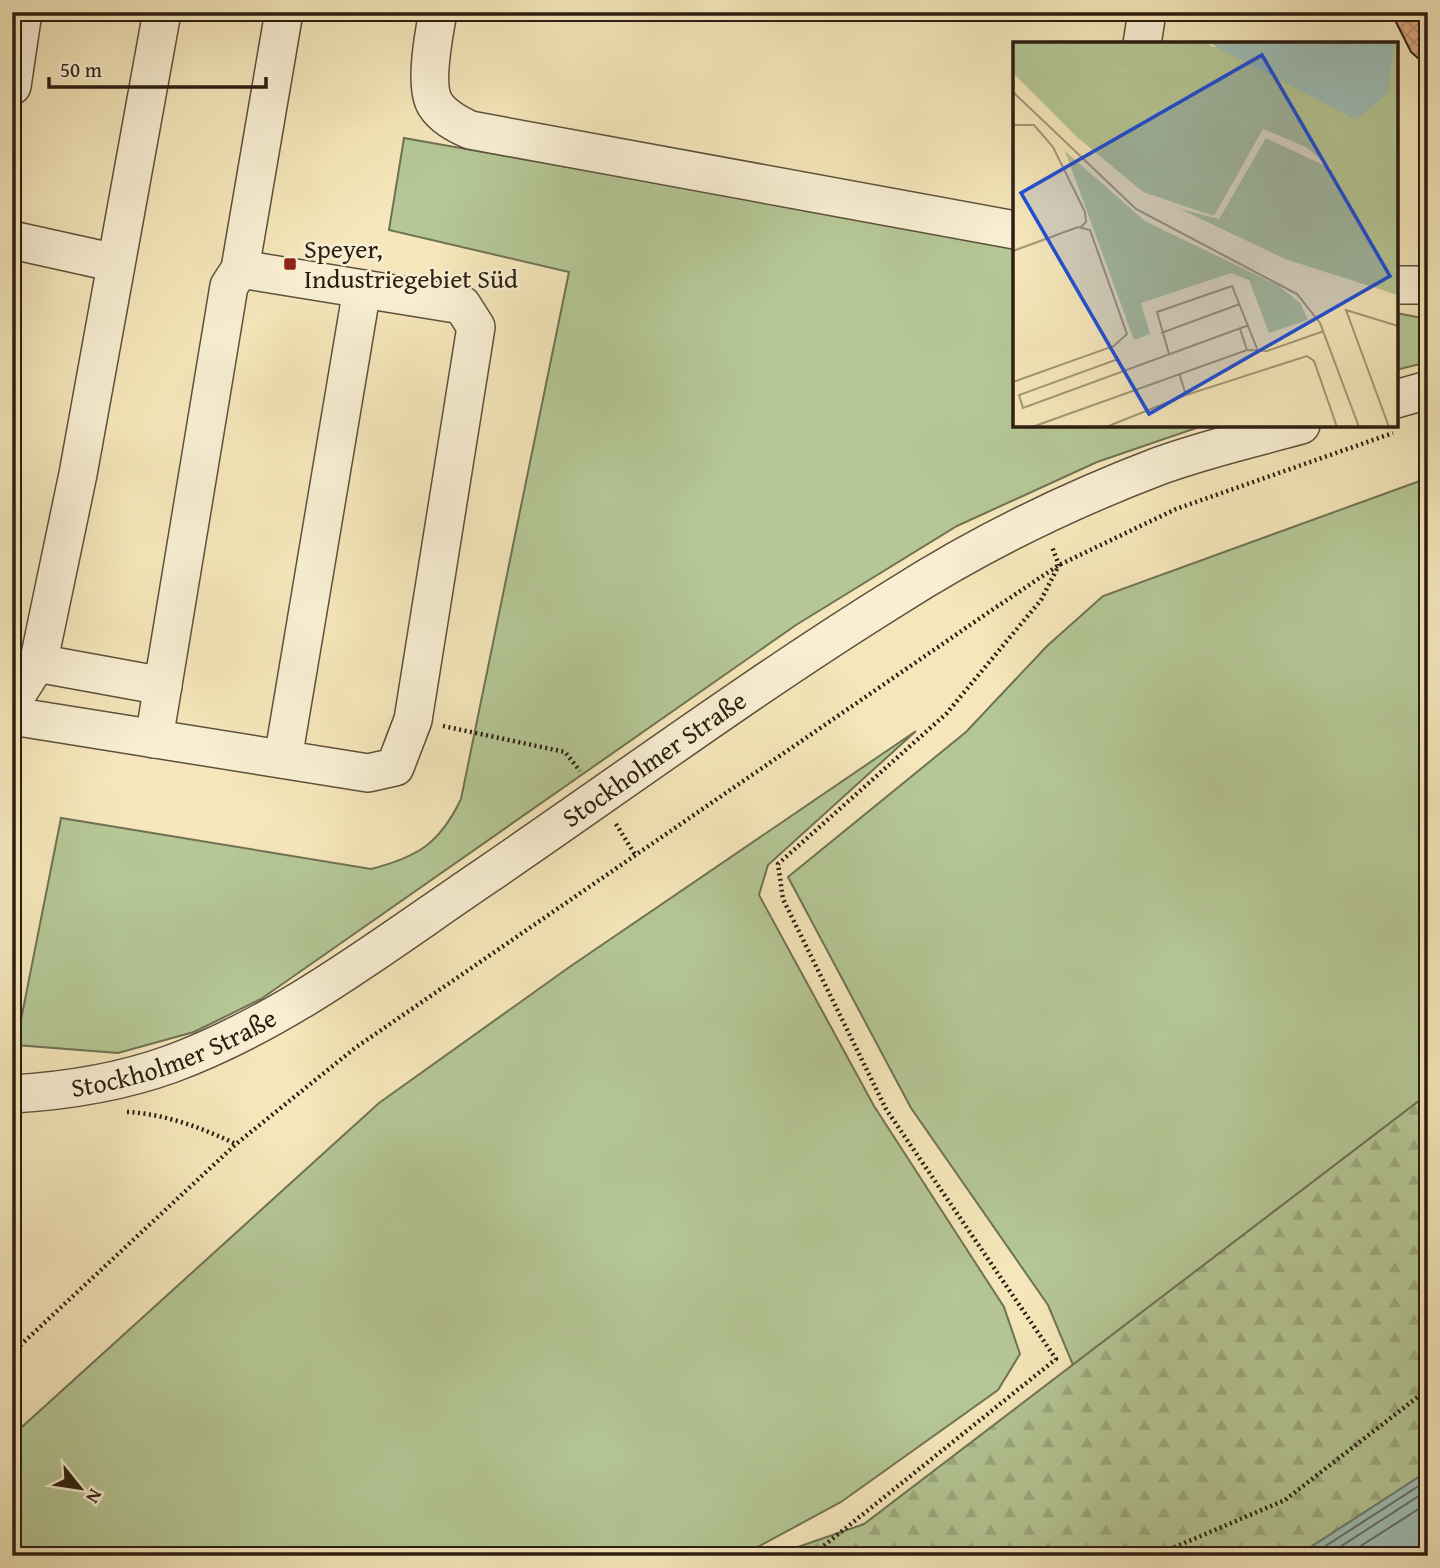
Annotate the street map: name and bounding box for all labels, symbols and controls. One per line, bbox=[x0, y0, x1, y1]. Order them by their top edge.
inset map bbox=[1013, 42, 1398, 427]
scale bar bbox=[49, 46, 266, 90]
text: 50 m bbox=[60, 54, 102, 85]
place label: Speyer, Industriegebiet Süd bbox=[304, 229, 518, 298]
marker: Speyer, Industriegebiet Süd bbox=[282, 256, 298, 272]
street label: Stockholmer Straße bbox=[554, 681, 754, 836]
street label: Stockholmer Straße bbox=[68, 998, 283, 1107]
north arrow bbox=[46, 1452, 116, 1522]
text: N bbox=[79, 1484, 110, 1509]

